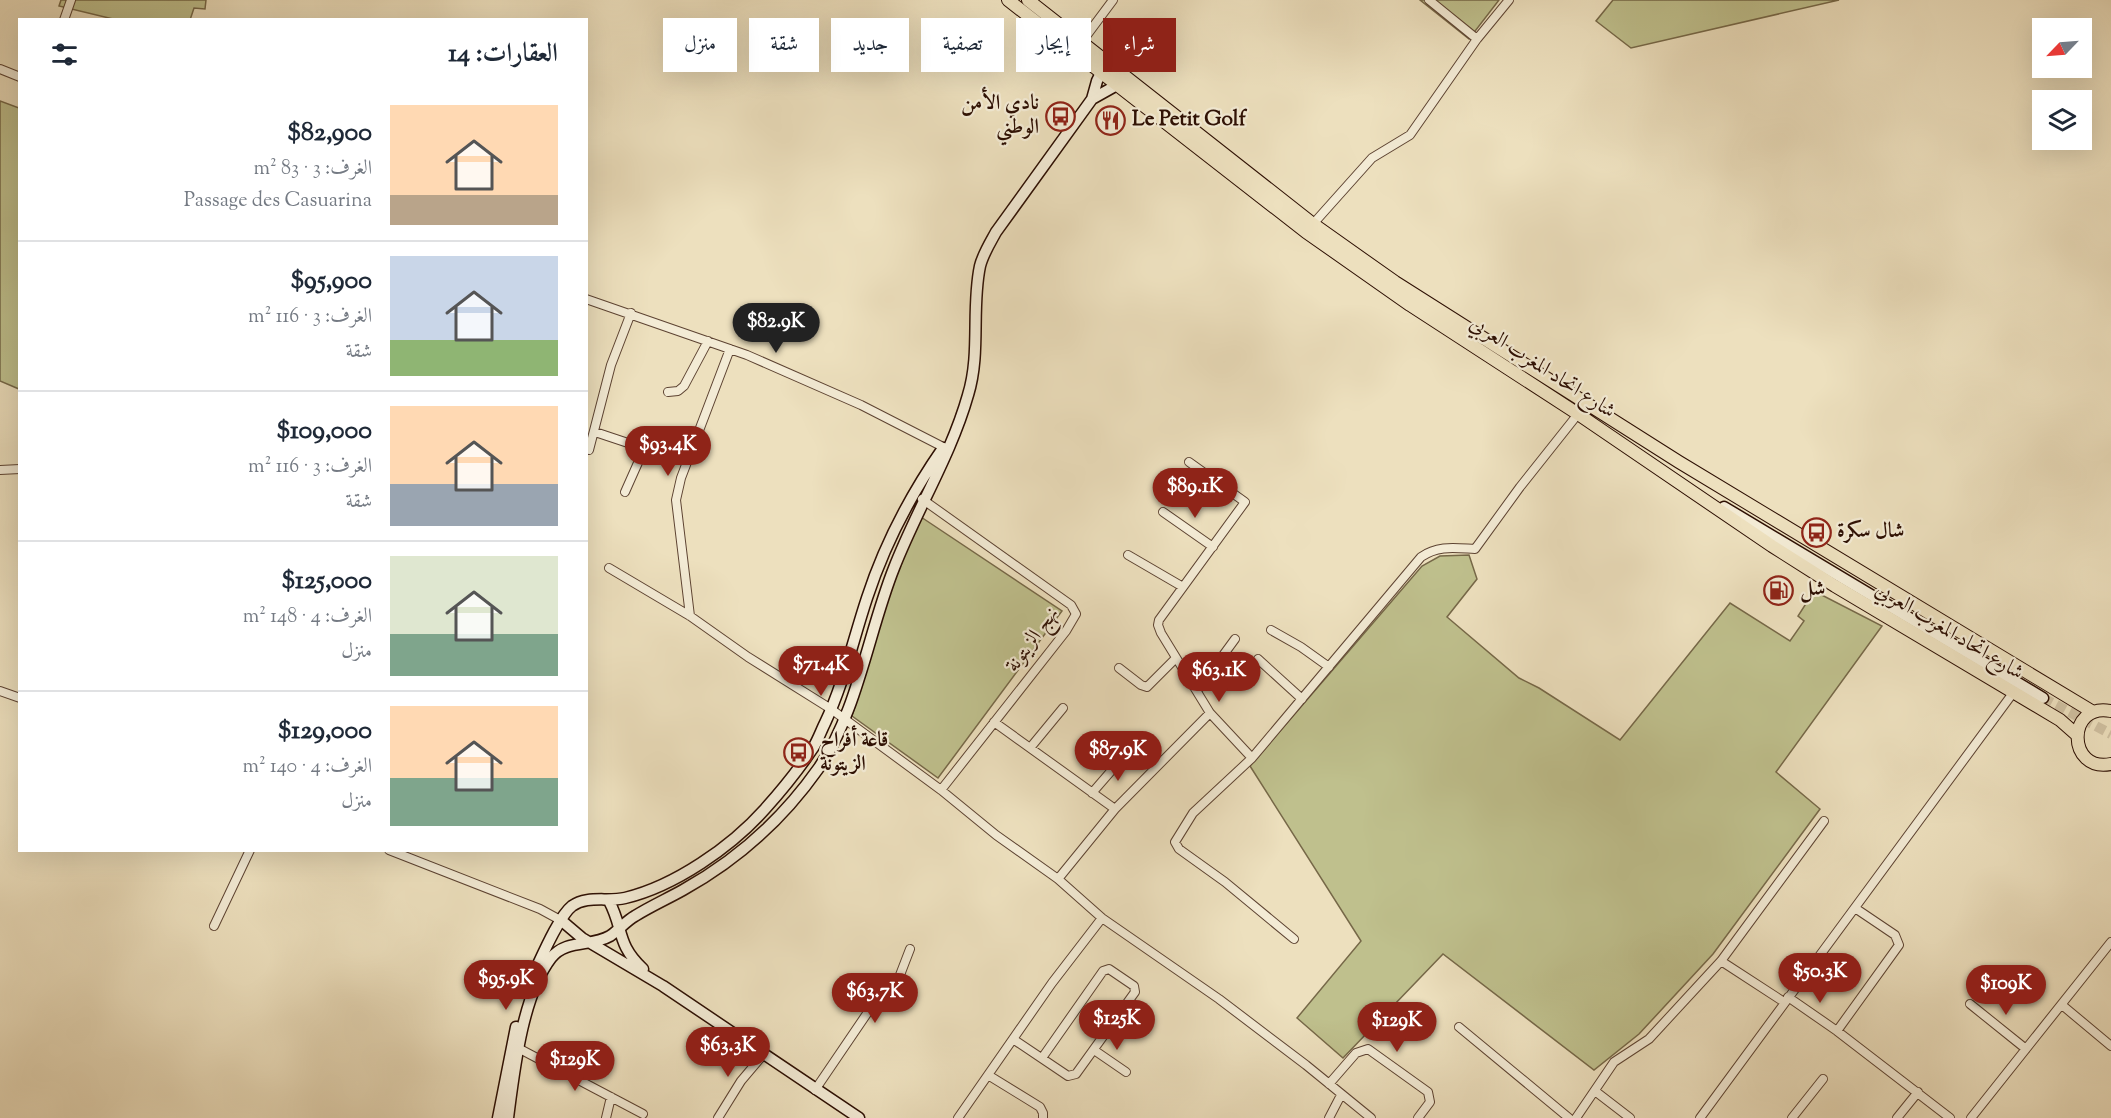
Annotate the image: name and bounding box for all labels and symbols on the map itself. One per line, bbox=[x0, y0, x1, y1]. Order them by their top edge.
north arrow bbox=[2032, 18, 2092, 78]
place label: نادي الأمن الوطني bbox=[961, 86, 1039, 146]
bus stop icon: نادي الأمن الوطني bbox=[1044, 100, 1076, 132]
restaurant icon: Le Petit Golf bbox=[1095, 104, 1127, 136]
place label: Le Petit Golf bbox=[1132, 105, 1248, 135]
pin: $82.9K bbox=[727, 303, 825, 354]
street label: شارع اتحاد المغرب العربي bbox=[1462, 309, 1621, 427]
pin: $93.4K bbox=[619, 426, 717, 477]
pin: $89.1K bbox=[1146, 468, 1244, 519]
bus stop icon: شال سكرة bbox=[1800, 516, 1832, 548]
place label: شال سكرة bbox=[1837, 517, 1904, 547]
fuel station icon: شل bbox=[1763, 574, 1795, 606]
place label: شل bbox=[1800, 575, 1825, 605]
street label: شارع اتحاد المغرب العربي bbox=[1868, 576, 2029, 689]
street label: نهج الزيتونة bbox=[999, 601, 1069, 680]
pin: $71.4K bbox=[772, 646, 870, 697]
pin: $63.1K bbox=[1170, 652, 1268, 703]
place label: قاعة أفراح الزيتونة bbox=[820, 725, 888, 780]
pin: $87.9K bbox=[1069, 731, 1167, 782]
bus stop icon: قاعة أفراح الزيتونة bbox=[783, 737, 815, 769]
pin: $50.3K bbox=[1771, 953, 1869, 1004]
pin: $95.9K bbox=[457, 960, 555, 1011]
pin: $109K bbox=[1964, 965, 2048, 1016]
pin: $63.7K bbox=[826, 973, 924, 1024]
pin: $125K bbox=[1075, 1000, 1159, 1051]
pin: $129K bbox=[1355, 1002, 1439, 1053]
pin: $63.3K bbox=[679, 1027, 777, 1078]
pin: $129K bbox=[533, 1041, 617, 1092]

